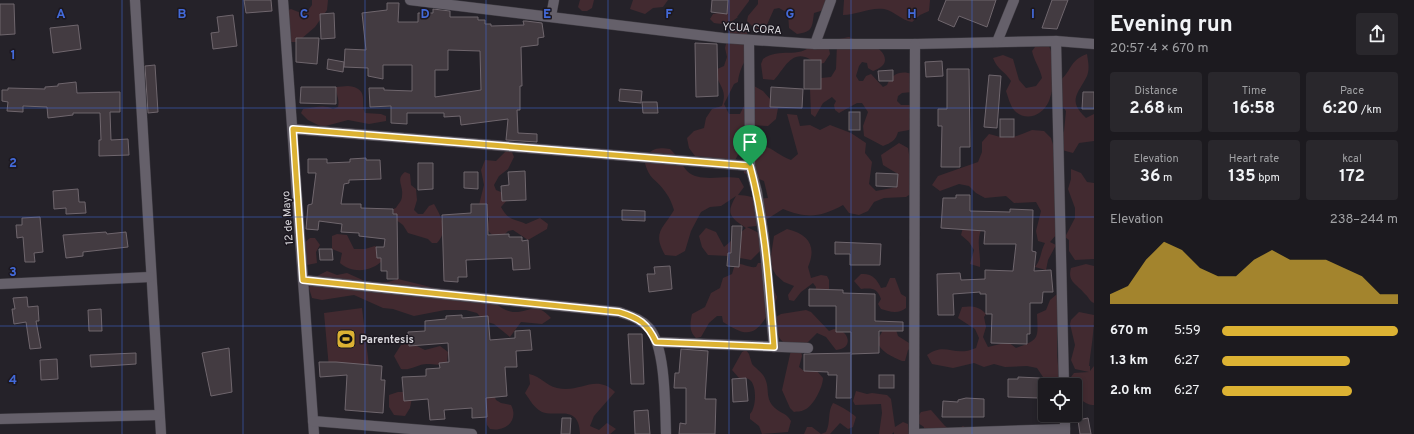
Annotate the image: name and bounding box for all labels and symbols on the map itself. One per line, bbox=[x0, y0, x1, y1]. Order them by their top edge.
text: A bbox=[56, 7, 66, 23]
text: B bbox=[178, 7, 187, 23]
text: C bbox=[300, 7, 308, 23]
text: D bbox=[420, 7, 430, 23]
text: E bbox=[543, 7, 551, 23]
text: F bbox=[665, 7, 673, 23]
text: G bbox=[786, 7, 795, 23]
text: H bbox=[907, 7, 917, 23]
text: I bbox=[1031, 7, 1035, 23]
street label: YCUA CORA bbox=[722, 20, 782, 38]
text: 1 bbox=[10, 48, 16, 64]
pin bbox=[733, 125, 767, 166]
text: 2 bbox=[9, 156, 17, 172]
street label: 12 de Mayo bbox=[279, 190, 297, 246]
text: 3 bbox=[9, 265, 17, 281]
sports icon: Parentesis bbox=[335, 328, 357, 350]
place label: Parentesis bbox=[360, 333, 414, 347]
text: 4 bbox=[9, 373, 17, 389]

